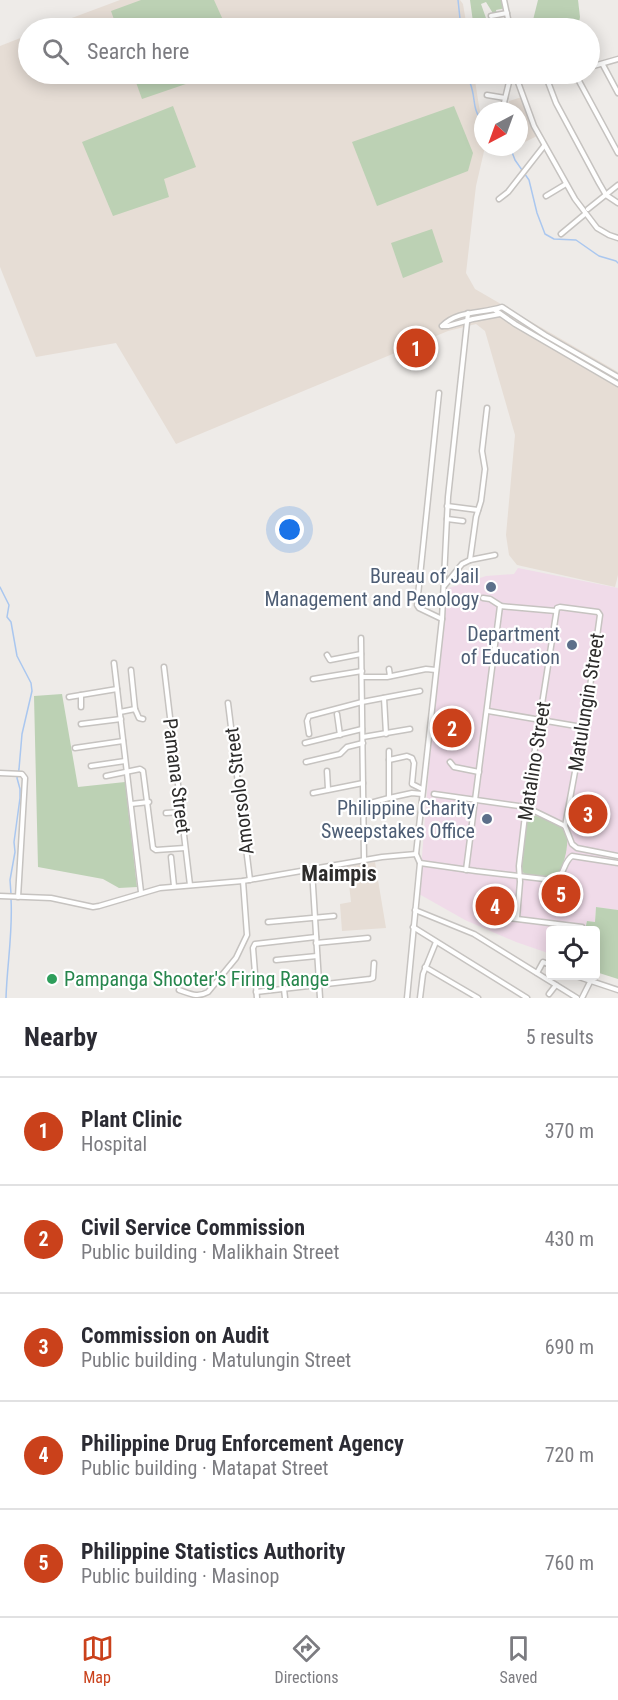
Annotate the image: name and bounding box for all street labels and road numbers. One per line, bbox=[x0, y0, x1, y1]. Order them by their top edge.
street label: Matulungin Street bbox=[563, 631, 609, 773]
street label: Matalino Street bbox=[513, 700, 555, 822]
street label: Pamana Street bbox=[158, 717, 196, 835]
street label: Amorsolo Street bbox=[219, 726, 259, 856]

